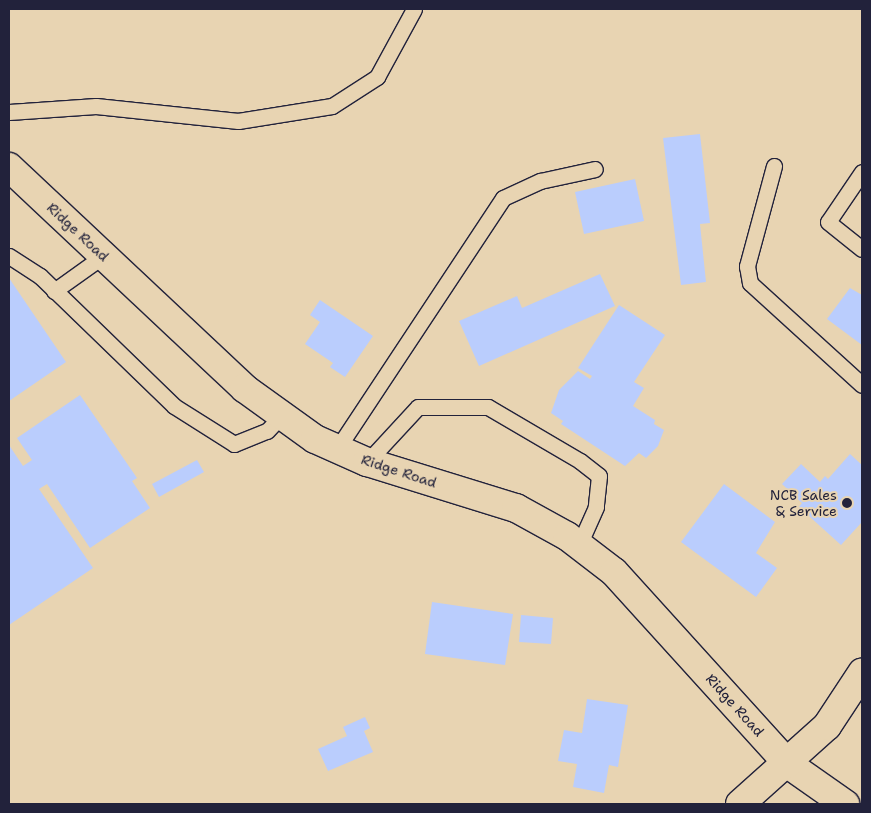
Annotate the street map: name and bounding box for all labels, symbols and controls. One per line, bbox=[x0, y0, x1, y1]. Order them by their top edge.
street label: Ridge Road bbox=[44, 199, 112, 265]
street label: Ridge Road bbox=[359, 451, 439, 491]
place label: NCB Sales & Service bbox=[770, 487, 837, 520]
marker: NCB Sales & Service bbox=[841, 497, 853, 509]
street label: Ridge Road bbox=[703, 670, 767, 740]

